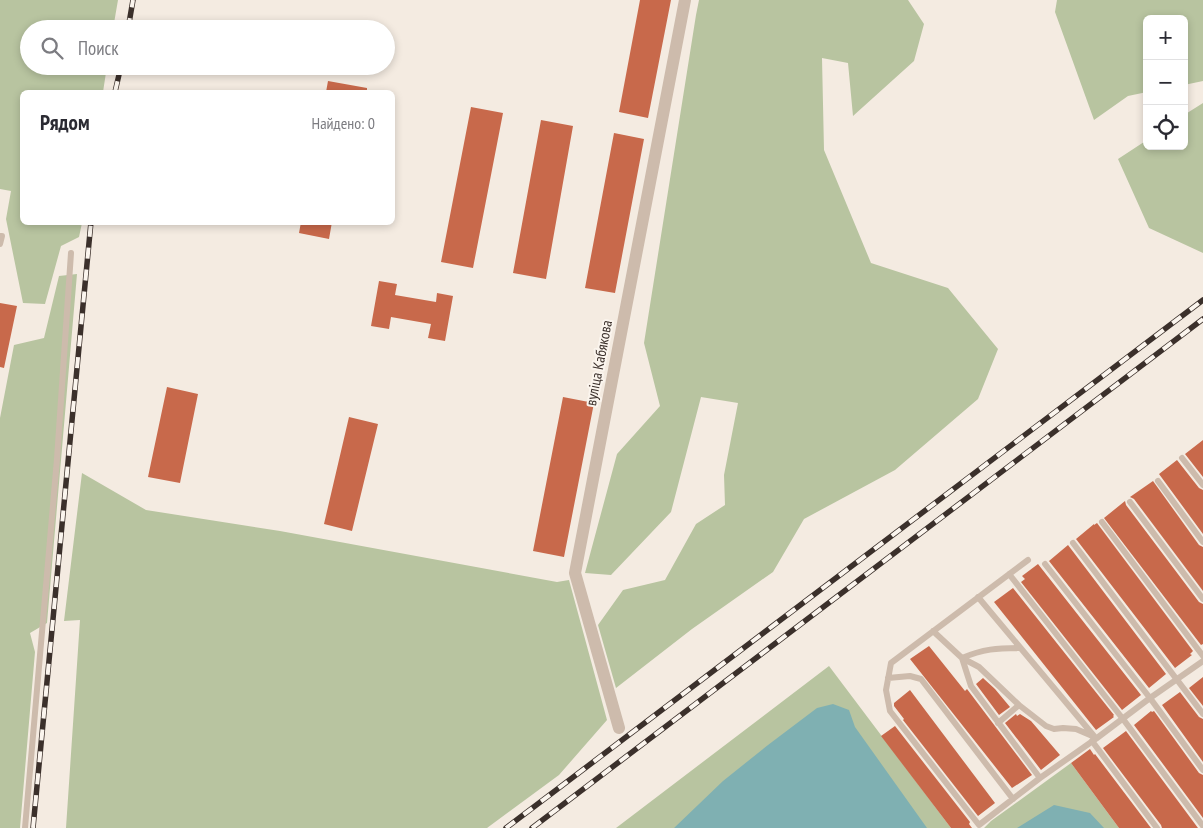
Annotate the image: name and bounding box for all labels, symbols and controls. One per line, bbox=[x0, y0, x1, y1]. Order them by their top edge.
map controls bbox=[1143, 15, 1188, 150]
button: + bbox=[1143, 15, 1188, 60]
search box bbox=[20, 20, 395, 75]
icon: search bbox=[38, 34, 66, 62]
text: Поиск bbox=[78, 36, 119, 60]
button: − bbox=[1143, 60, 1188, 105]
button: locate bbox=[1143, 105, 1188, 150]
text: Рядом bbox=[40, 109, 90, 136]
text: Найдено: 0 bbox=[312, 113, 375, 133]
street label: вуліца Кабякова bbox=[581, 319, 616, 407]

